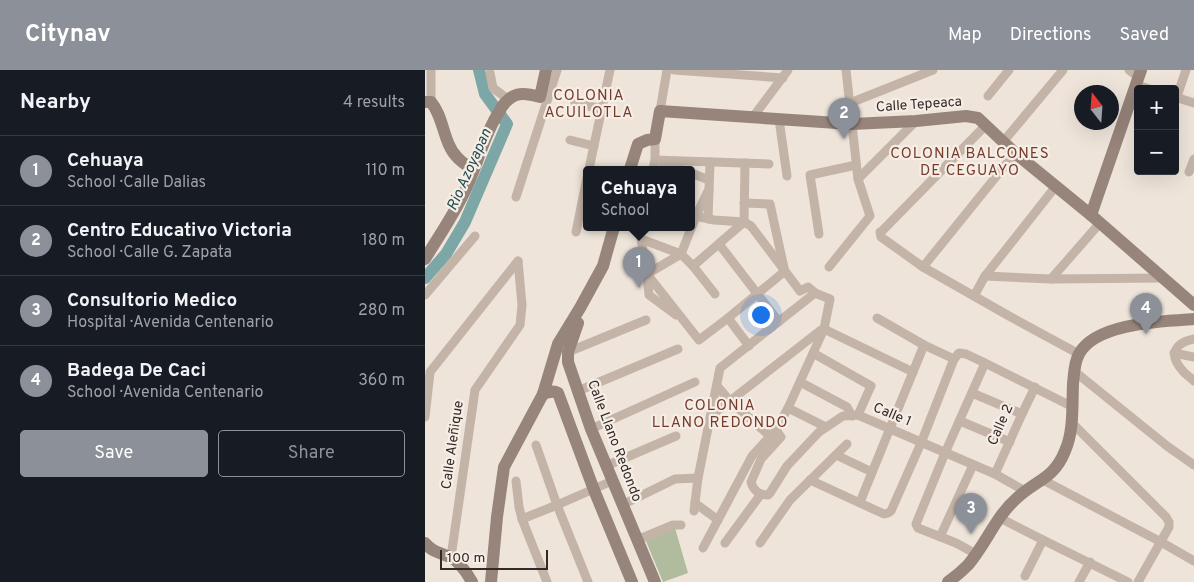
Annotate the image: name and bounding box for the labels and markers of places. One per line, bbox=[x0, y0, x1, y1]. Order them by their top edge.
pin: 2 bbox=[828, 98, 860, 139]
pin: 1 bbox=[623, 247, 655, 288]
pin: 4 bbox=[1130, 293, 1162, 334]
pin: 3 bbox=[955, 493, 987, 534]

